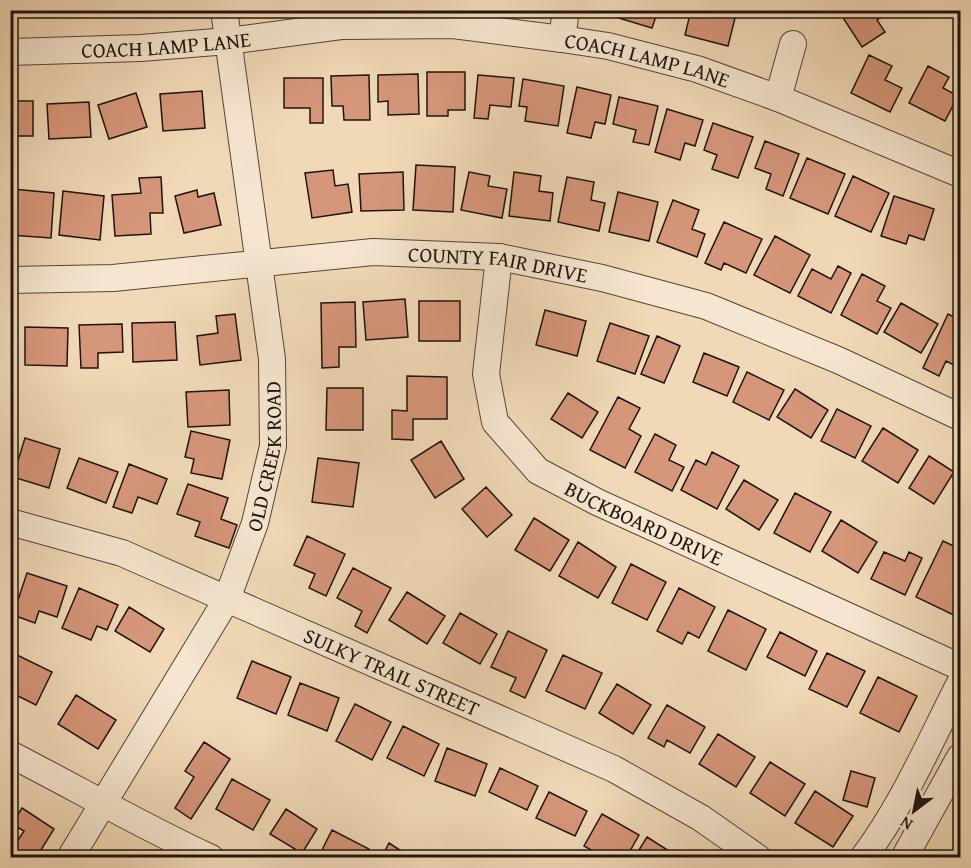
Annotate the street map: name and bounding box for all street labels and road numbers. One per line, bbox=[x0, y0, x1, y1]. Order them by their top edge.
street label: COACH LAMP LANE bbox=[81, 23, 253, 65]
street label: COACH LAMP LANE bbox=[563, 24, 735, 95]
street label: COUNTY FAIR DRIVE bbox=[407, 238, 591, 290]
street label: OLD CREEK ROAD bbox=[238, 381, 289, 536]
street label: BUCKBOARD DRIVE bbox=[560, 472, 729, 573]
street label: SULKY TRAIL STREET bbox=[299, 619, 485, 724]

